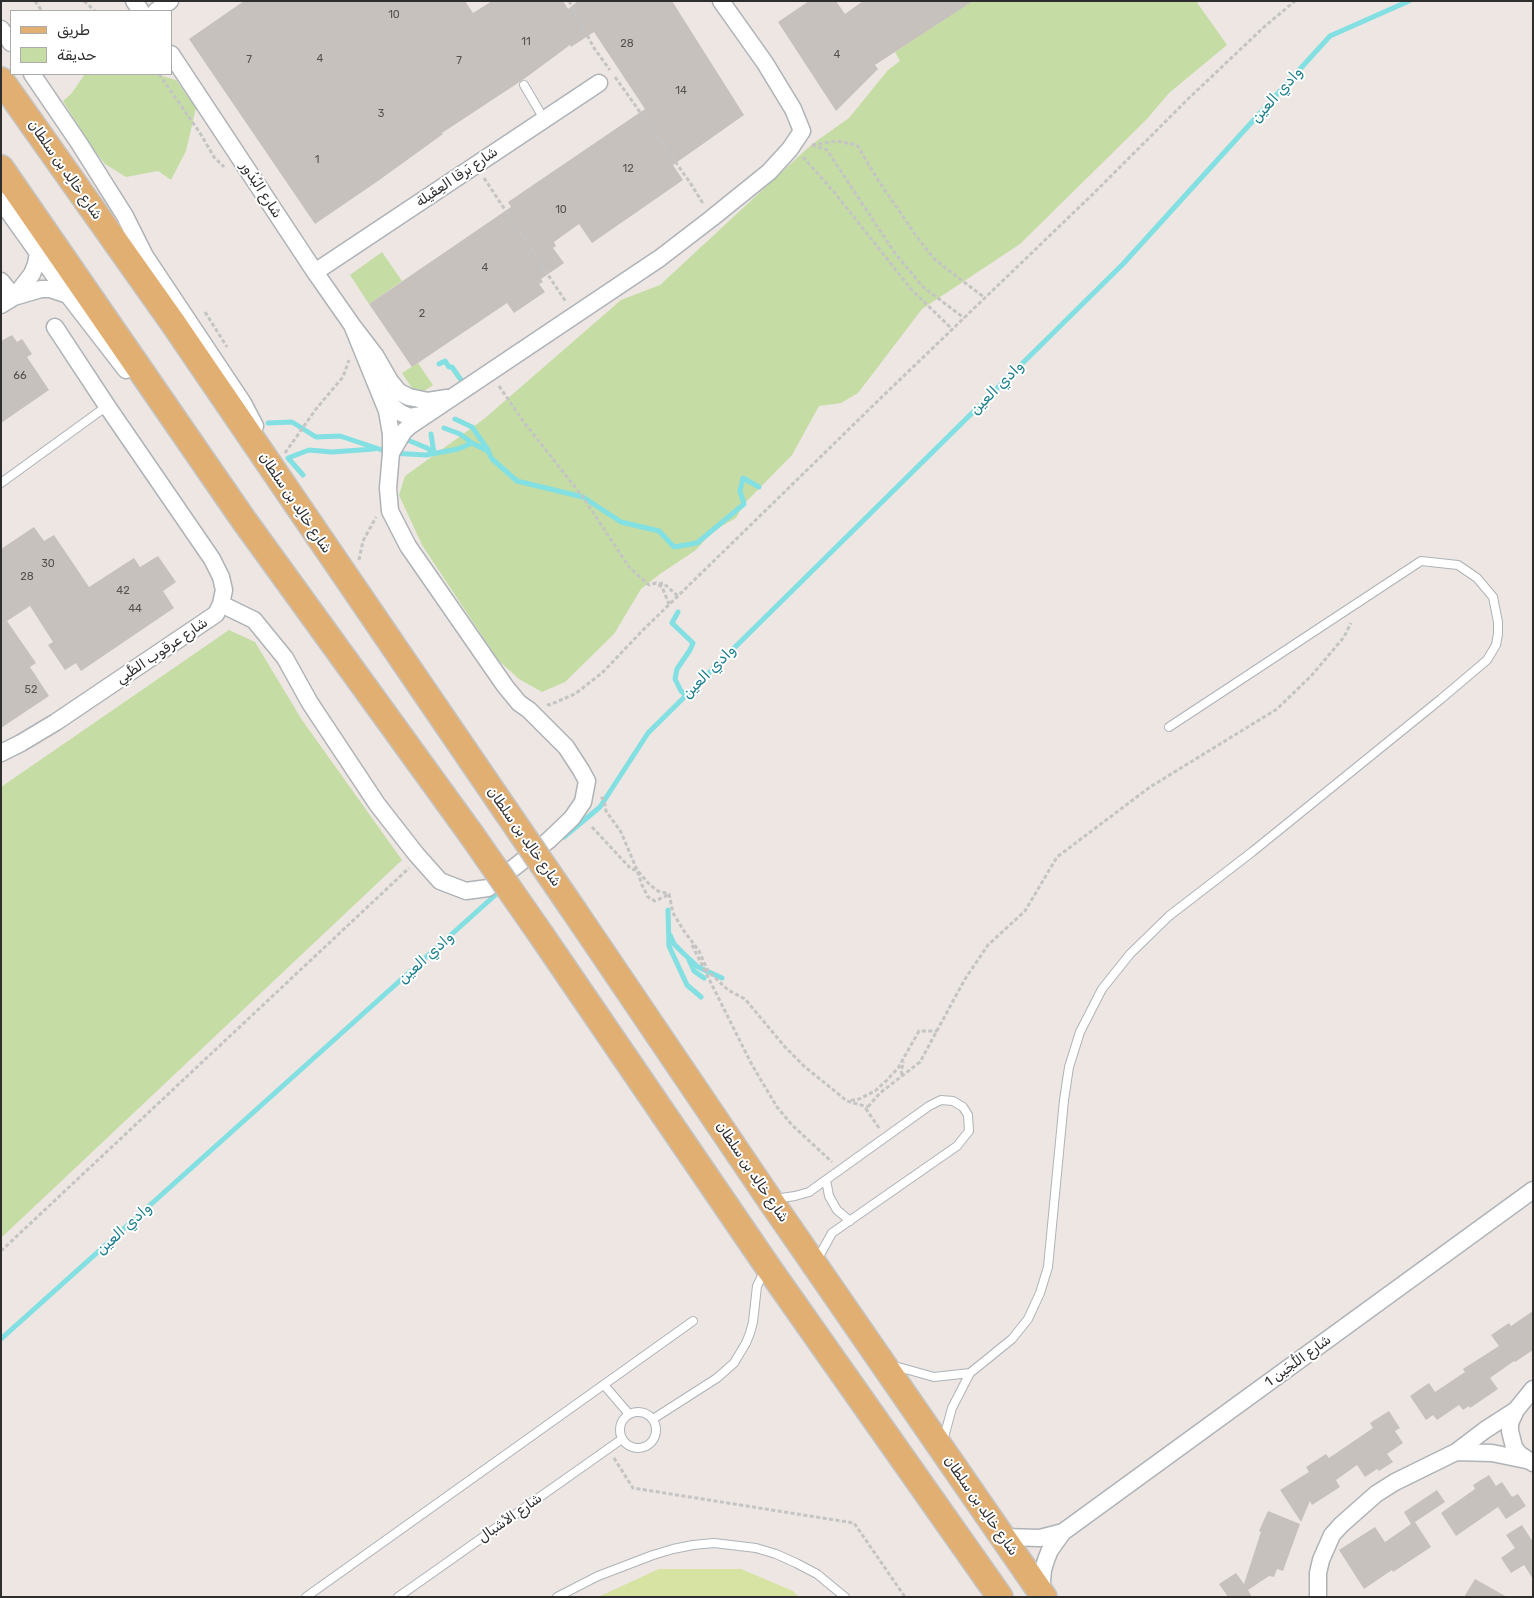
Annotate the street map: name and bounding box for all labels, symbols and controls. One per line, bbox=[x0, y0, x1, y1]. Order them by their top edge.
house number: 10 bbox=[388, 8, 400, 22]
legend bbox=[10, 10, 172, 75]
text: طريق bbox=[57, 21, 90, 39]
house number: 11 bbox=[521, 35, 531, 49]
house number: 28 bbox=[620, 37, 634, 51]
text: حديقة bbox=[57, 46, 97, 64]
house number: 4 bbox=[834, 48, 840, 62]
house number: 4 bbox=[317, 52, 323, 66]
house number: 7 bbox=[246, 53, 252, 67]
house number: 7 bbox=[456, 54, 462, 68]
water label: وادي العين bbox=[1247, 63, 1307, 127]
house number: 14 bbox=[675, 84, 687, 98]
house number: 3 bbox=[378, 107, 384, 121]
street label: شارع خالِد بن سلطان bbox=[24, 117, 106, 223]
street label: شارع بَرقا العِقَيلة bbox=[413, 143, 501, 211]
house number: 1 bbox=[315, 153, 319, 167]
street label: شارع البُدُور bbox=[237, 159, 285, 221]
house number: 12 bbox=[622, 162, 634, 176]
house number: 10 bbox=[555, 203, 567, 217]
house number: 4 bbox=[482, 261, 488, 275]
house number: 2 bbox=[419, 307, 425, 321]
water label: وادي العين bbox=[966, 357, 1028, 419]
house number: 66 bbox=[13, 369, 27, 383]
street label: شارع خالِد بن سلطان bbox=[255, 449, 335, 557]
house number: 30 bbox=[41, 557, 55, 571]
house number: 28 bbox=[20, 570, 34, 584]
house number: 42 bbox=[116, 584, 130, 598]
house number: 44 bbox=[128, 602, 142, 616]
street label: شارع عرقوب الظَّبِي bbox=[113, 614, 211, 688]
water label: وادي العين bbox=[678, 641, 740, 703]
house number: 52 bbox=[25, 683, 37, 697]
street label: شارع خالِد بن سلطان bbox=[483, 784, 565, 890]
water label: وادي العين bbox=[394, 928, 458, 988]
street label: شارع خالِد بن سلطان bbox=[712, 1118, 792, 1226]
water label: وادي العين bbox=[92, 1199, 156, 1259]
street label: شارع اللُّجَين 1 bbox=[1262, 1331, 1334, 1391]
street label: شارع خالِد بن سلطان bbox=[940, 1453, 1022, 1559]
street label: شارع الأشبال bbox=[475, 1490, 545, 1546]

